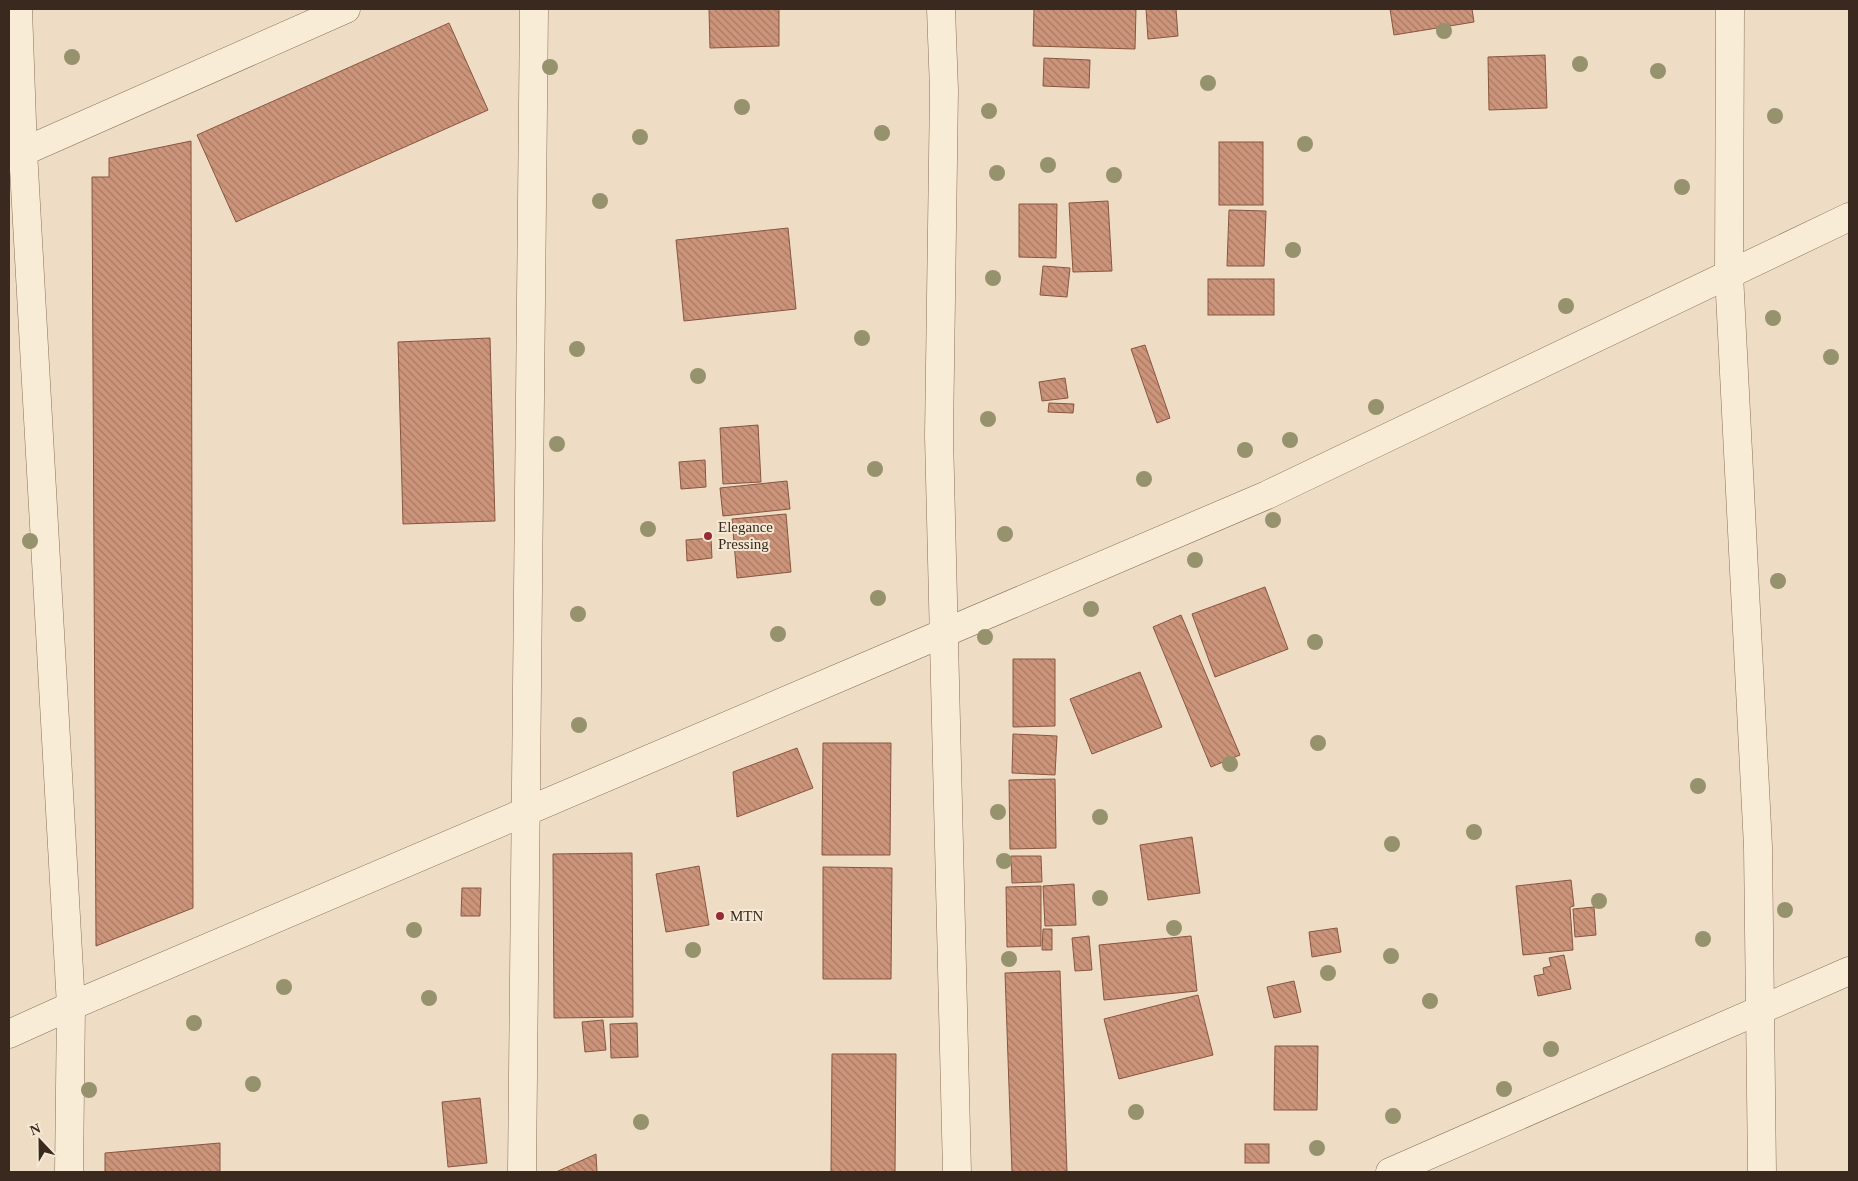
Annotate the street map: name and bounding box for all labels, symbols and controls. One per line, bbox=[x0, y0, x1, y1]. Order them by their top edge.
place label: Elegance Pressing bbox=[718, 519, 773, 552]
marker: Elegance Pressing bbox=[702, 530, 714, 542]
place label: MTN bbox=[730, 908, 764, 924]
marker: MTN bbox=[714, 910, 726, 922]
north arrow bbox=[15, 1116, 65, 1166]
text: N bbox=[28, 1121, 43, 1138]

